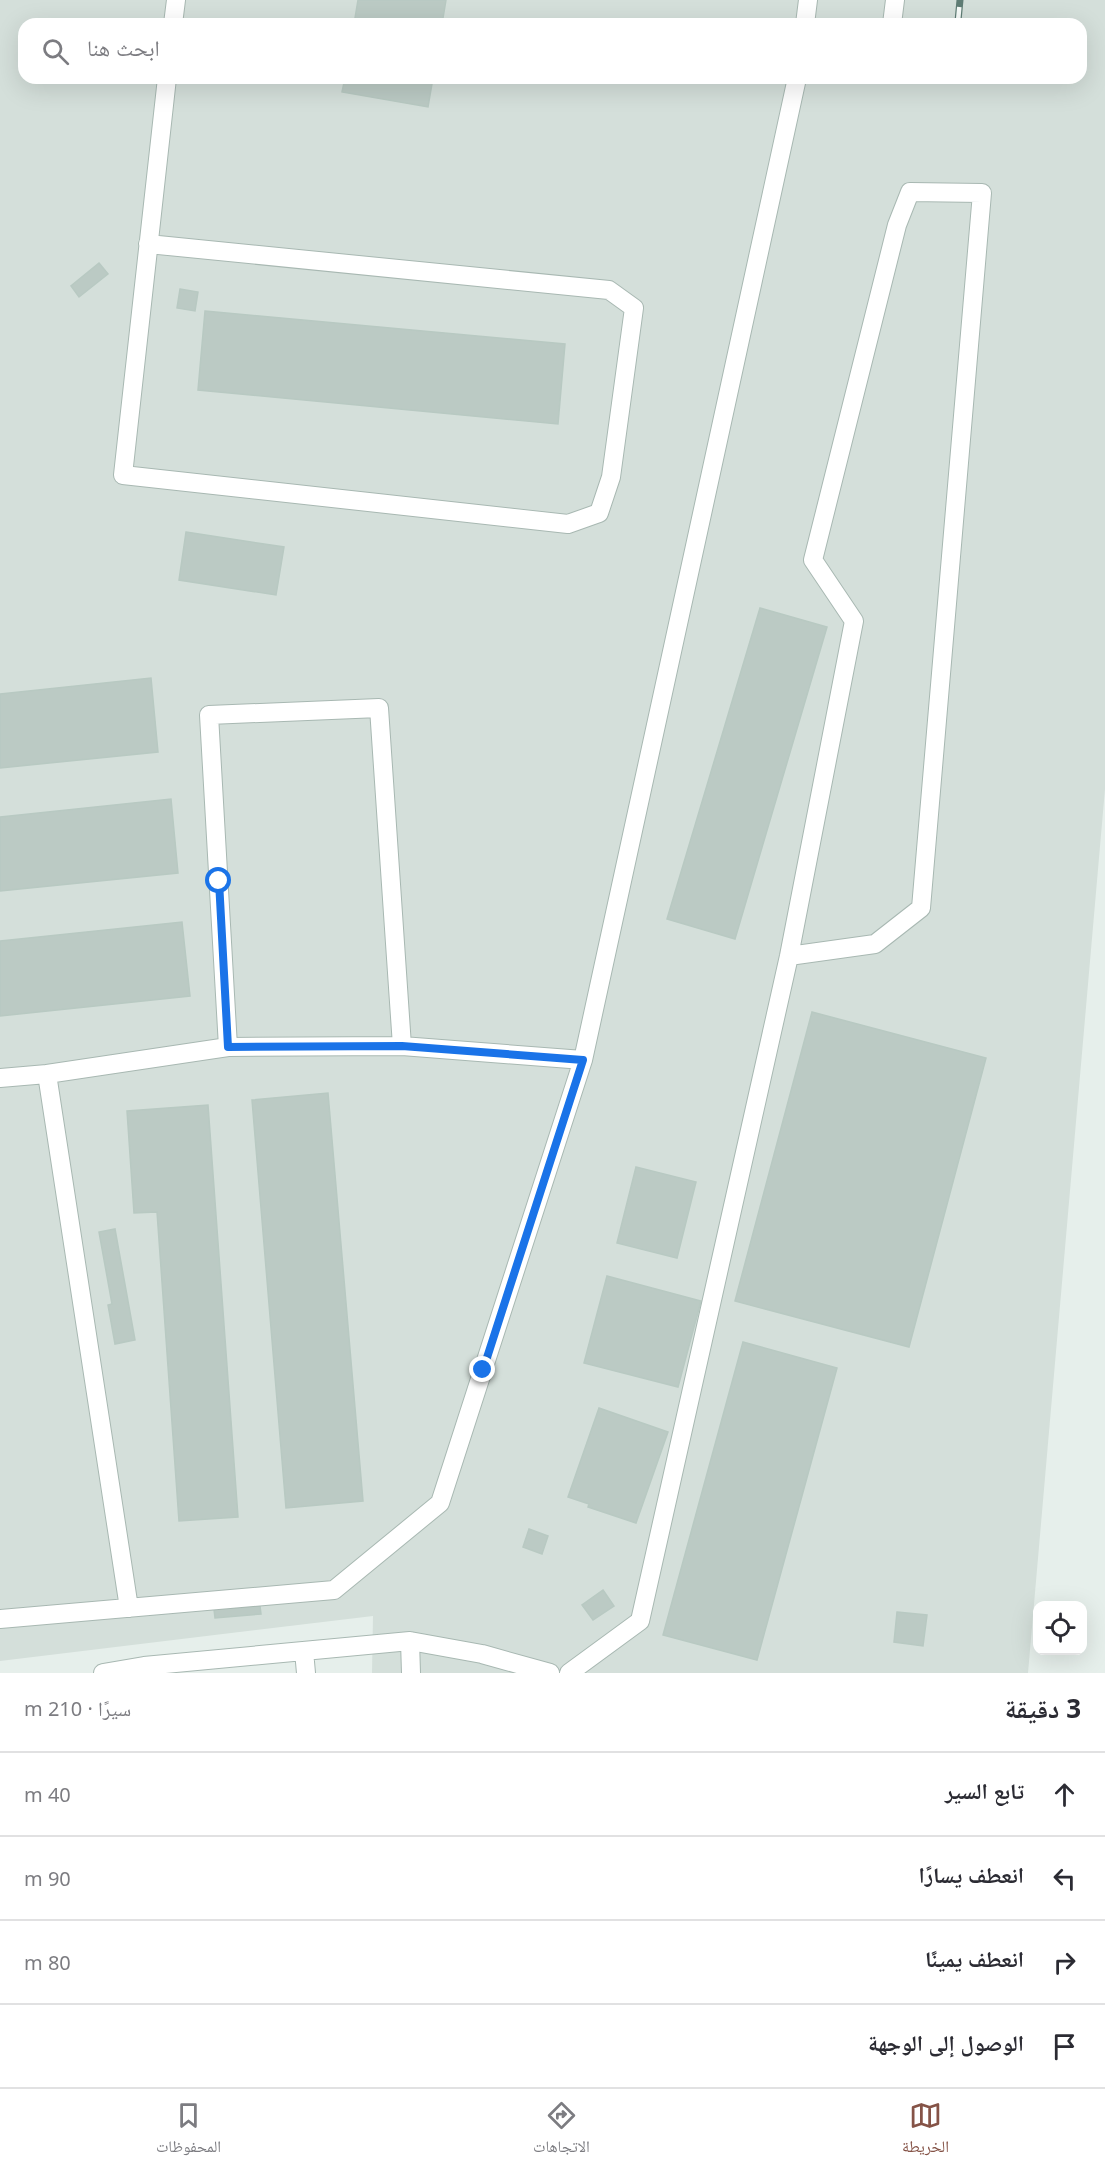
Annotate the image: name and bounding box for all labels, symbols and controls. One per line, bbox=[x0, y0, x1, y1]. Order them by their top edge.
search box bbox=[18, 18, 1087, 84]
text: ابحث هنا bbox=[87, 32, 160, 62]
icon: search bbox=[39, 35, 72, 68]
route start bbox=[205, 867, 231, 893]
route end bbox=[469, 1356, 495, 1382]
map controls bbox=[1033, 1601, 1087, 1655]
button: locate bbox=[1033, 1601, 1087, 1655]
text: 3 دقيقة bbox=[1005, 1690, 1081, 1726]
text: سيرًا · 210 m bbox=[24, 1695, 131, 1722]
text: تابع السير bbox=[945, 1775, 1024, 1805]
icon: ahead bbox=[1048, 1778, 1081, 1811]
text: 40 m bbox=[24, 1781, 71, 1808]
text: انعطف يسارًا bbox=[919, 1859, 1024, 1889]
icon: left bbox=[1048, 1862, 1081, 1895]
text: 90 m bbox=[24, 1865, 71, 1892]
text: انعطف يمينًا bbox=[925, 1943, 1024, 1973]
icon: right bbox=[1048, 1946, 1081, 1979]
text: 80 m bbox=[24, 1949, 71, 1976]
text: الوصول إلى الوجهة bbox=[868, 2027, 1024, 2057]
icon: arrive bbox=[1048, 2030, 1081, 2063]
tab: المحفوظات bbox=[156, 2099, 221, 2162]
tab: الاتجاهات bbox=[533, 2099, 590, 2162]
tab: الخريطة bbox=[902, 2099, 949, 2162]

